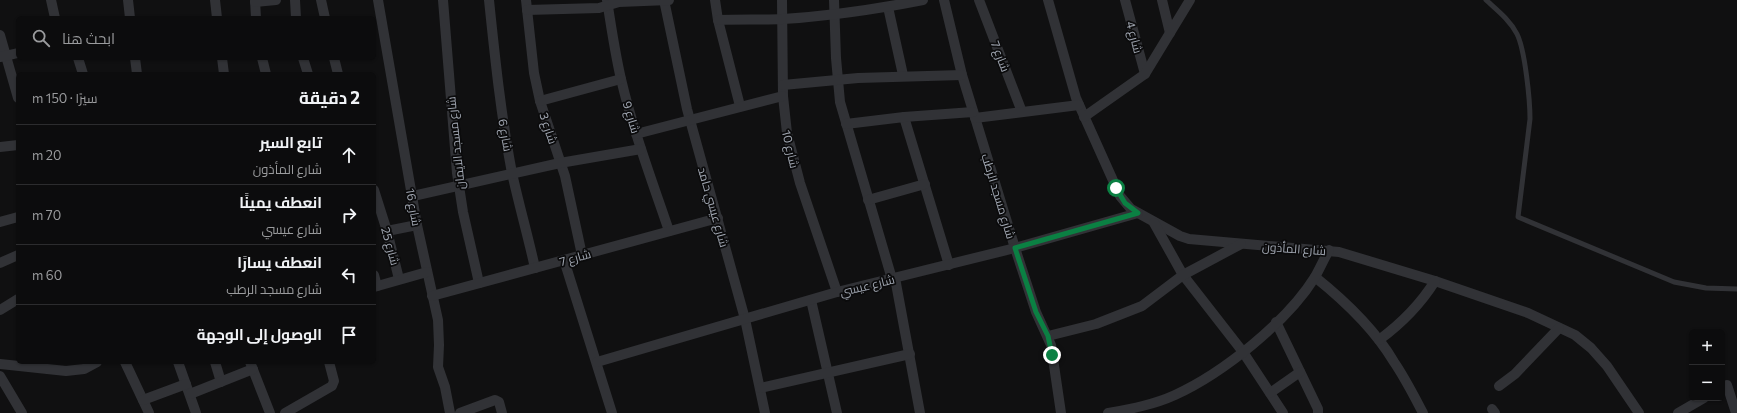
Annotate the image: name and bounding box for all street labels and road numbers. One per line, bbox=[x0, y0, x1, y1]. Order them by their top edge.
street label: شارع 4 bbox=[1122, 19, 1146, 55]
street label: شارع 7 bbox=[987, 39, 1013, 74]
street label: شارع مسجد الايمان bbox=[443, 96, 469, 190]
street label: شارع 9 bbox=[619, 99, 644, 135]
street label: شارع 3 bbox=[535, 110, 561, 146]
street label: شارع 6 bbox=[494, 118, 516, 153]
street label: شارع 10 bbox=[778, 129, 802, 170]
street label: شارع مسجد الرطب bbox=[977, 152, 1019, 241]
street label: شارع عيسي حامد bbox=[692, 165, 732, 250]
street label: شارع 16 bbox=[402, 187, 424, 227]
street label: شارع 25 bbox=[377, 225, 403, 267]
street label: شارع المأذون bbox=[1261, 239, 1327, 259]
street label: شارع 7 bbox=[558, 246, 593, 270]
street label: شارع عيسي bbox=[838, 271, 897, 302]

